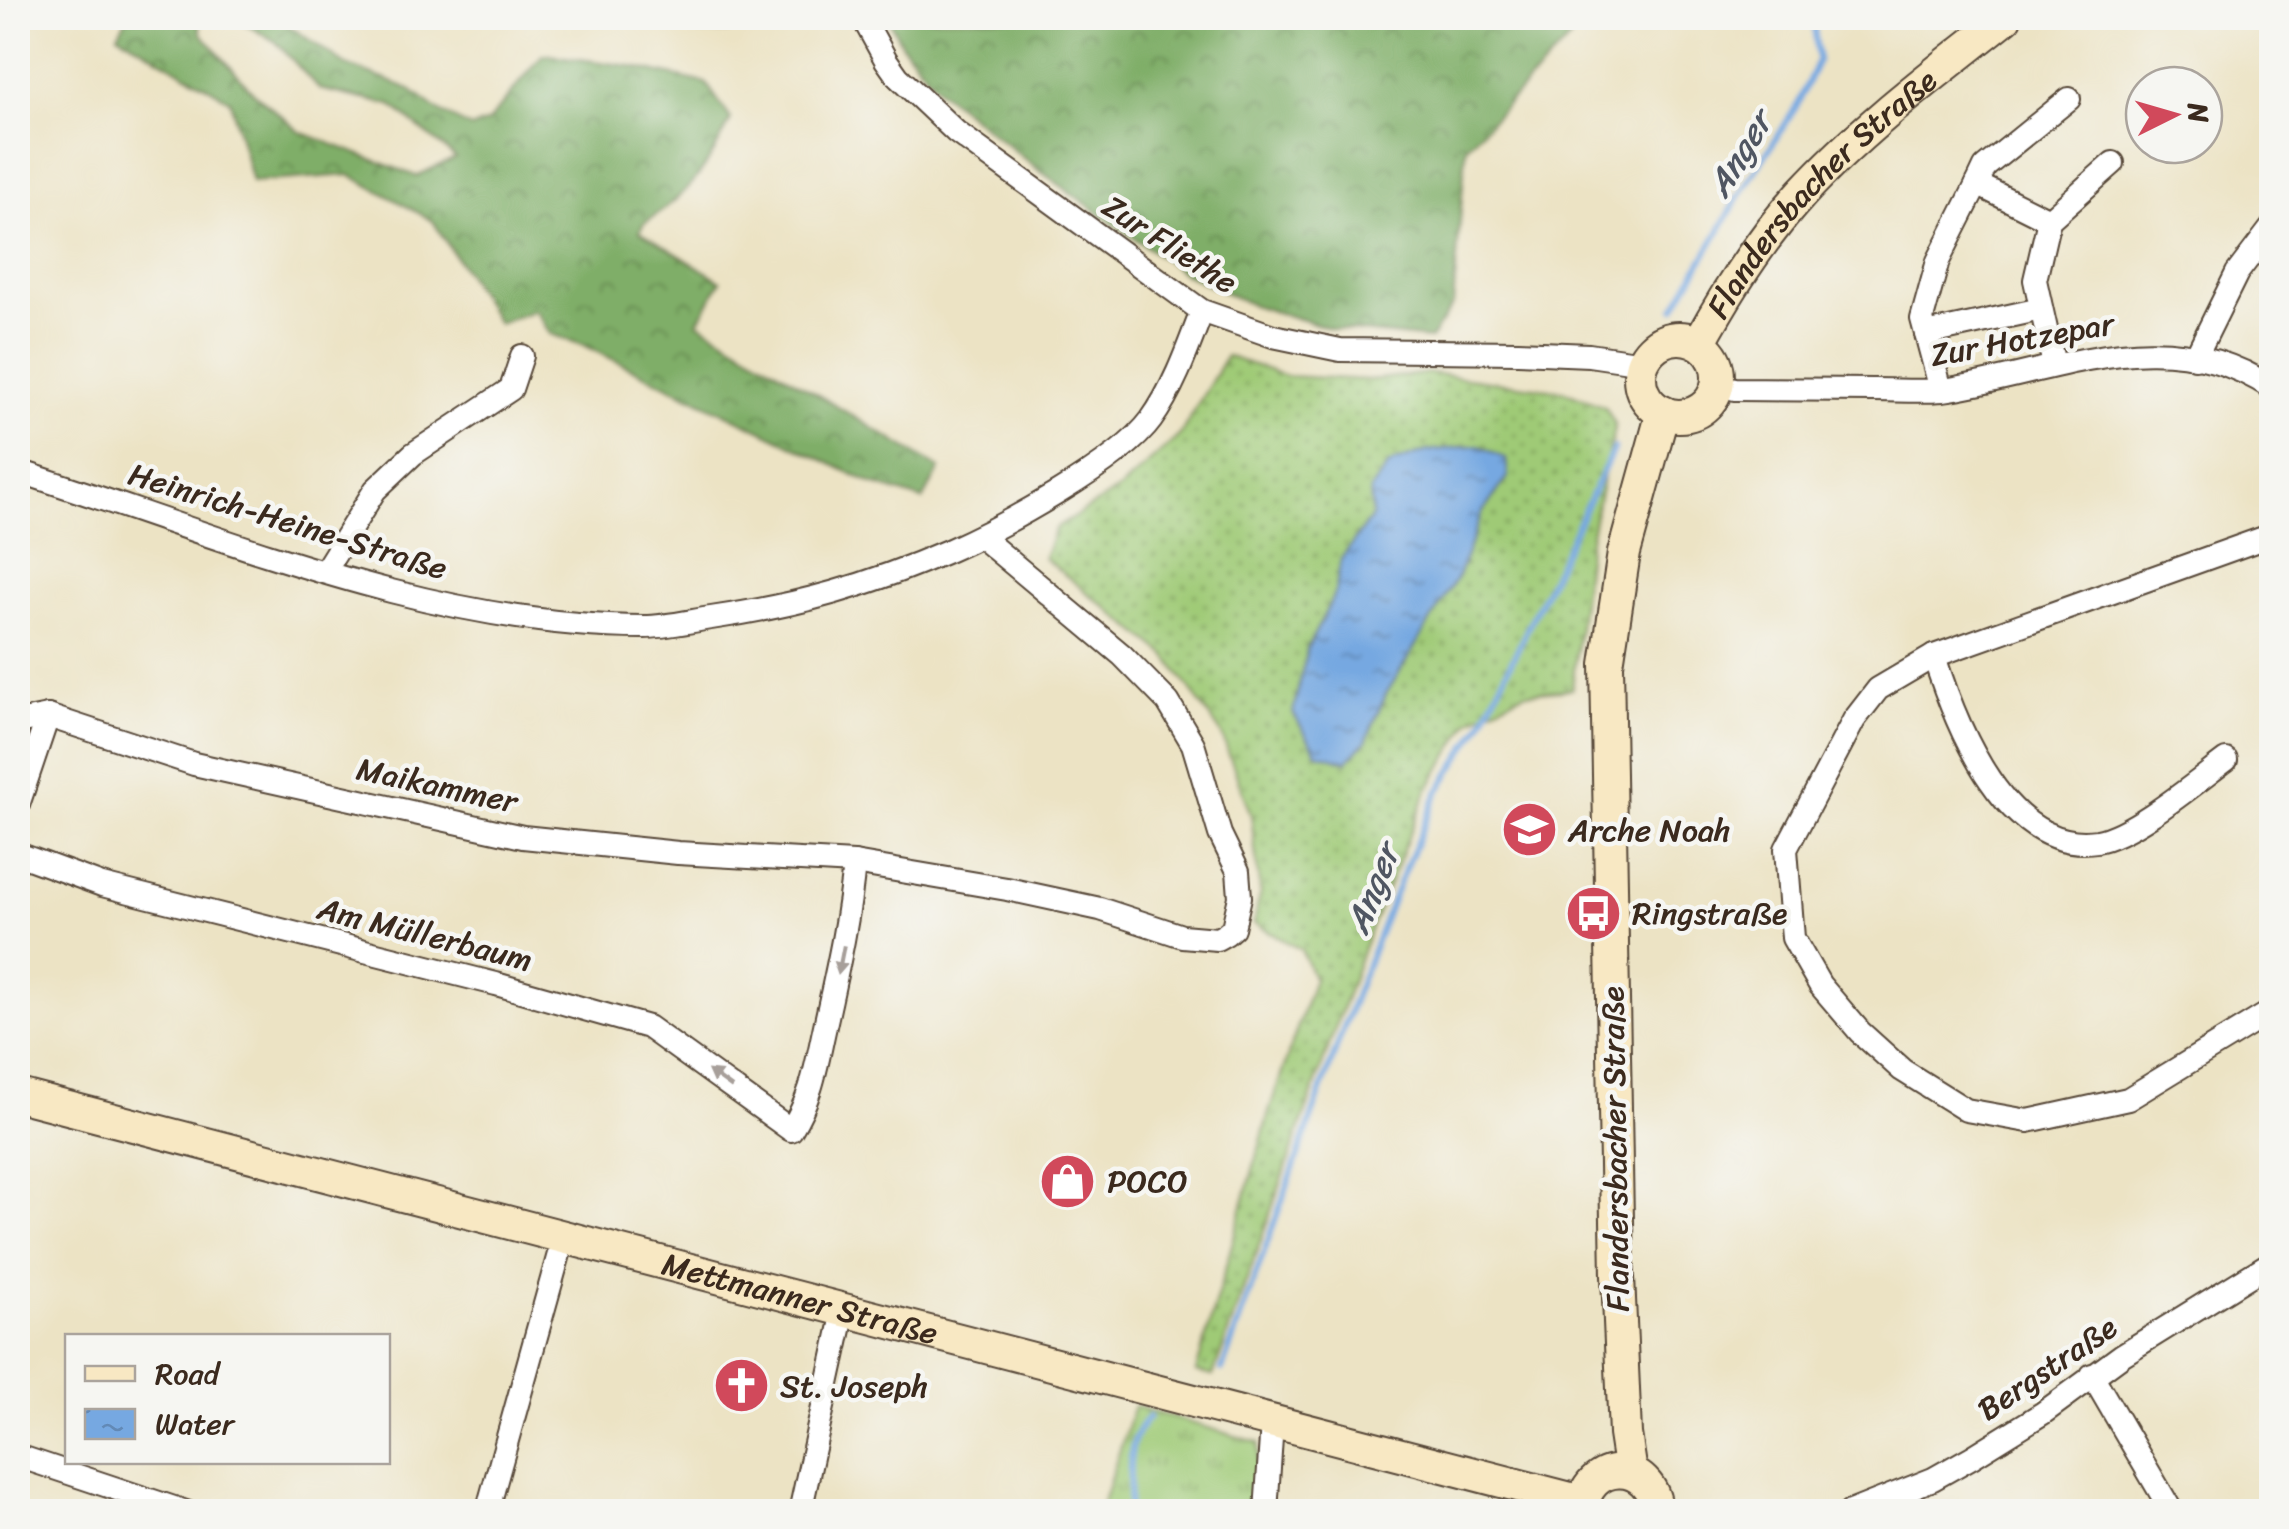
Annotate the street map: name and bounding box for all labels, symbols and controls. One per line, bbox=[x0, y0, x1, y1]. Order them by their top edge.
street label: Flandersbacher Straße bbox=[1691, 54, 1950, 330]
north arrow bbox=[2124, 65, 2224, 165]
water label: Anger bbox=[1688, 94, 1792, 210]
text: N bbox=[2173, 100, 2224, 125]
street label: Zur Fliethe bbox=[1090, 179, 1249, 310]
street label: Zur Hotzepar bbox=[1926, 295, 2120, 384]
street label: Heinrich-Heine-Straße bbox=[121, 446, 454, 597]
street label: Maikammer bbox=[351, 741, 524, 831]
school or university icon: Arche Noah bbox=[1499, 800, 1559, 860]
place label: Arche Noah bbox=[1567, 802, 1731, 859]
water label: Anger bbox=[1326, 830, 1419, 944]
street label: Am Müllerbaum bbox=[310, 880, 538, 989]
bus stop icon: Ringstraße bbox=[1563, 883, 1623, 943]
place label: Ringstraße bbox=[1632, 885, 1787, 942]
one-way arrow bbox=[832, 944, 848, 975]
street label: Flandersbacher Straße bbox=[1584, 986, 1647, 1312]
one-way arrow bbox=[706, 1069, 733, 1089]
shop icon: POCO bbox=[1038, 1151, 1098, 1211]
place label: POCO bbox=[1107, 1153, 1188, 1210]
street label: Mettmanner Straße bbox=[656, 1236, 944, 1362]
street label: Bergstraße bbox=[1965, 1300, 2129, 1437]
legend bbox=[65, 1334, 390, 1464]
text: Road bbox=[155, 1347, 222, 1401]
church icon: St. Joseph bbox=[711, 1356, 771, 1416]
place label: St. Joseph bbox=[780, 1358, 928, 1415]
text: Water bbox=[155, 1397, 236, 1451]

